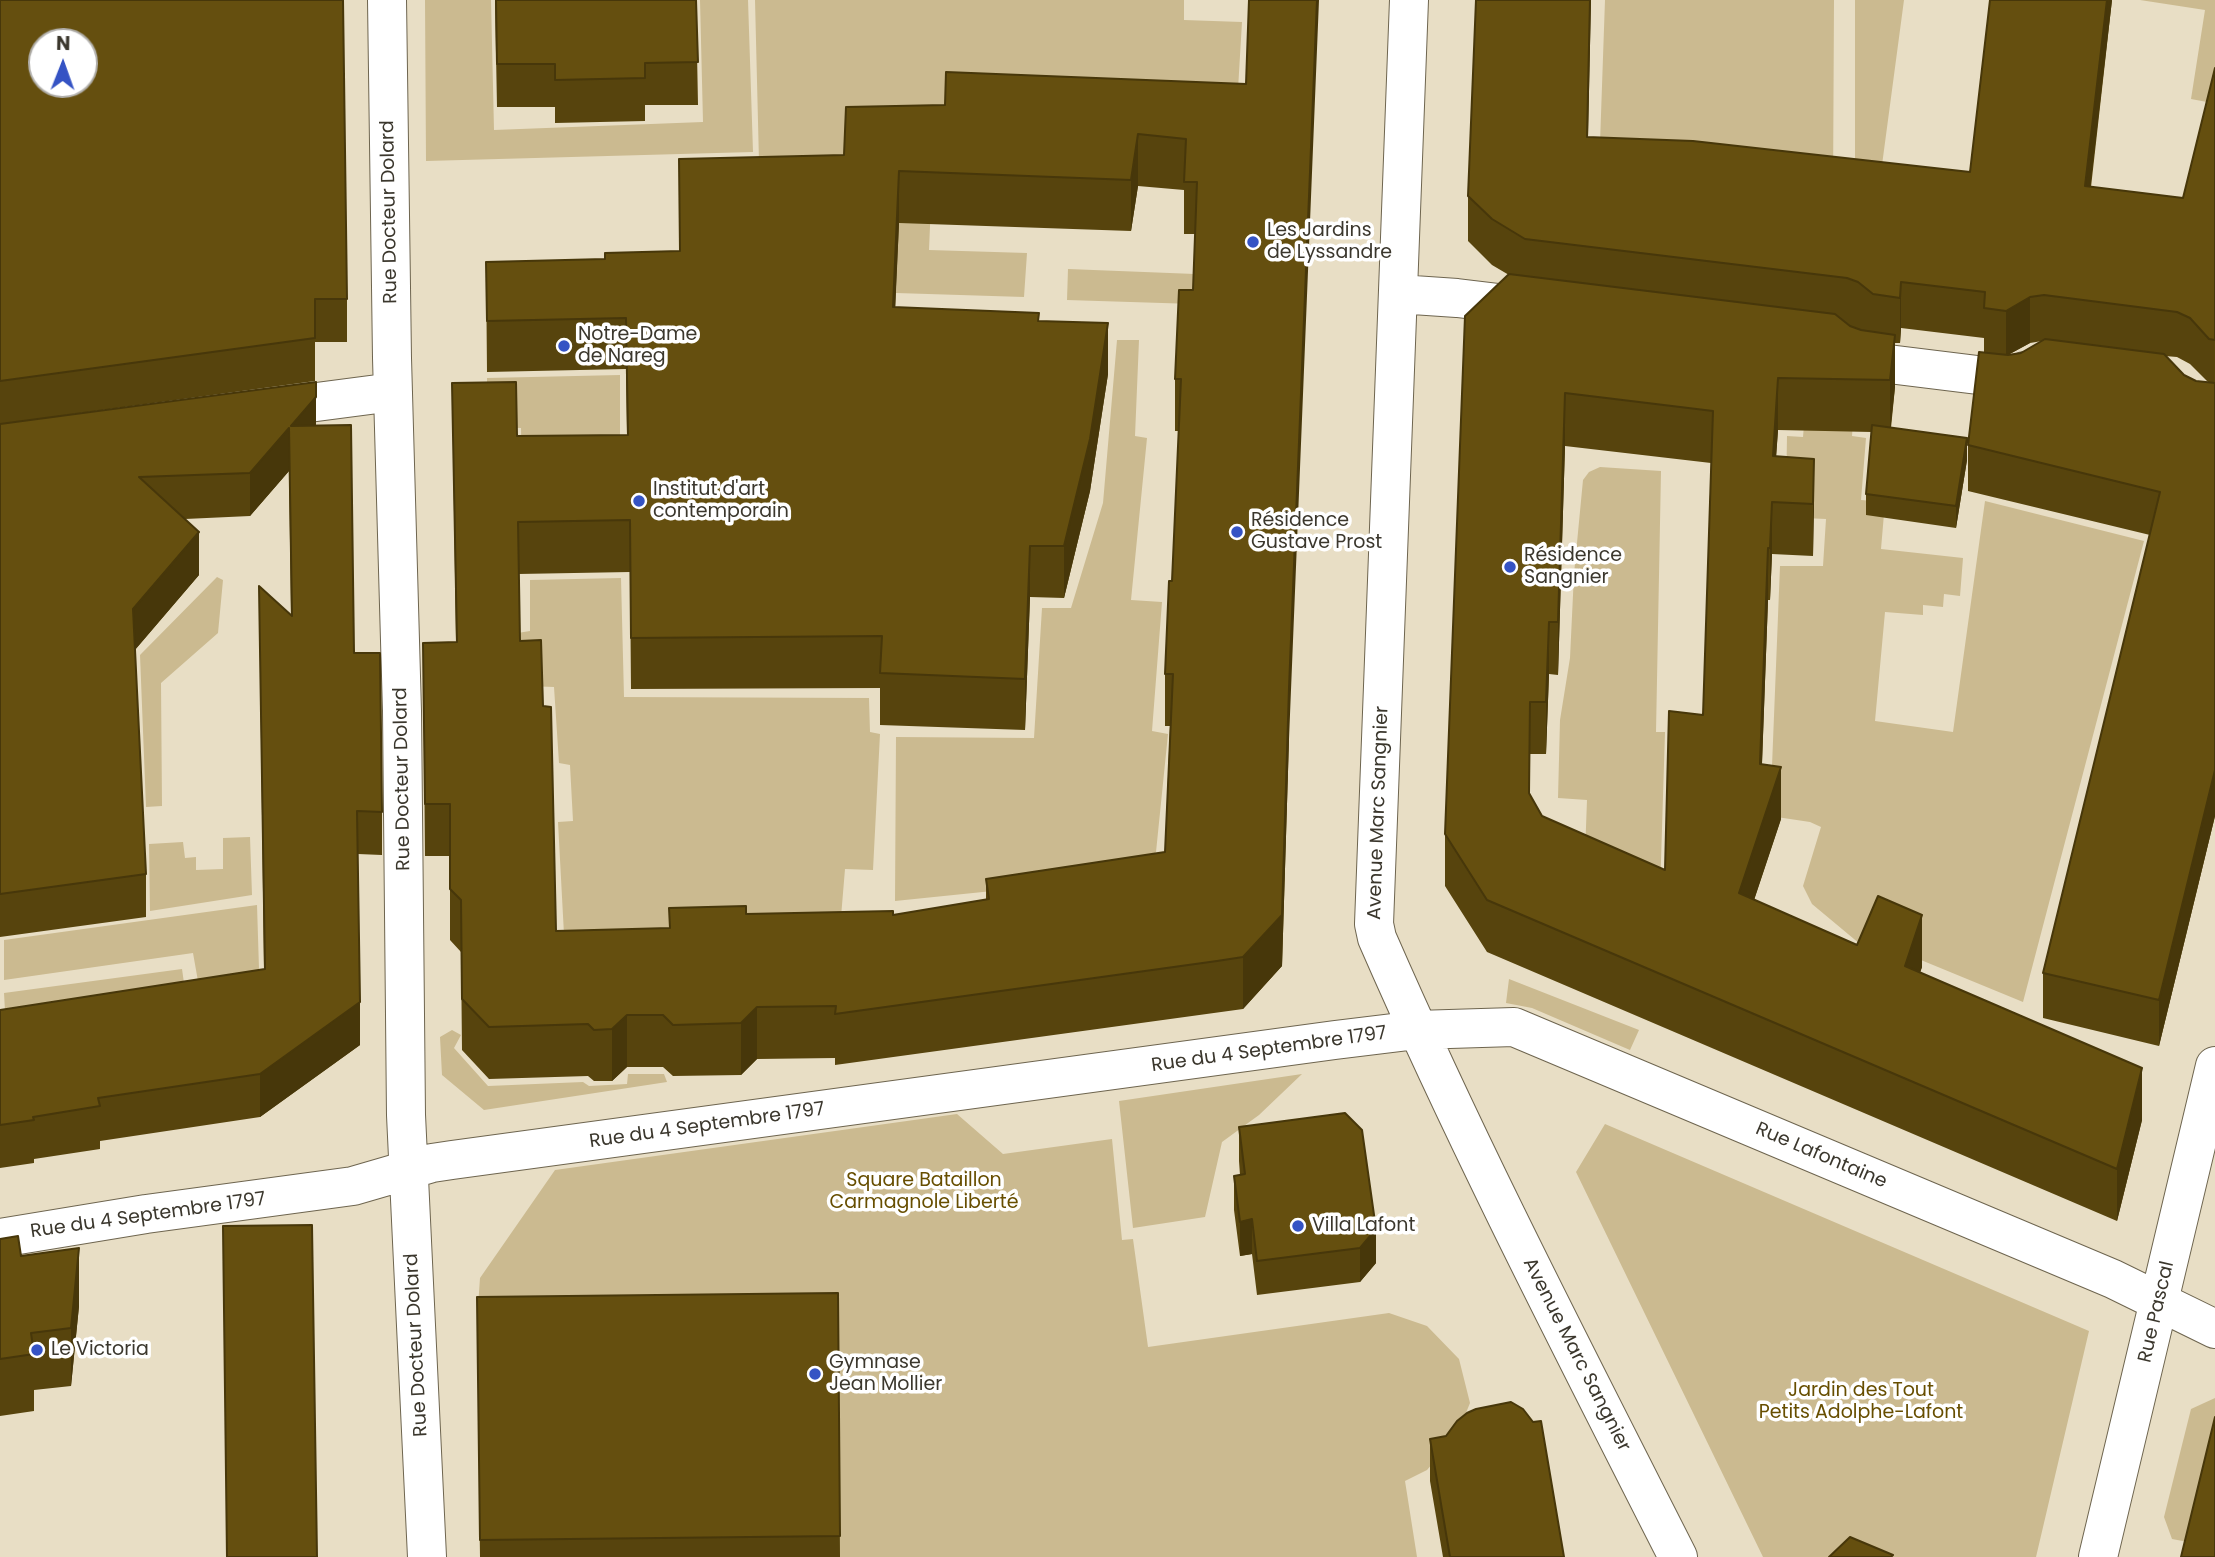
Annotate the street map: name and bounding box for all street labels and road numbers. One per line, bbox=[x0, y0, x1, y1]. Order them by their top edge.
street label: Rue Docteur Dolard bbox=[377, 120, 403, 304]
street label: Rue Docteur Dolard bbox=[390, 687, 416, 871]
street label: Avenue Marc Sangnier bbox=[1364, 706, 1394, 920]
street label: Rue du 4 Septembre 1797 bbox=[1150, 1022, 1388, 1078]
street label: Rue du 4 Septembre 1797 bbox=[588, 1098, 826, 1154]
street label: Rue Lafontaine bbox=[1752, 1118, 1890, 1194]
street label: Rue du 4 Septembre 1797 bbox=[29, 1188, 267, 1244]
street label: Rue Docteur Dolard bbox=[401, 1253, 433, 1437]
street label: Avenue Marc Sangnier bbox=[1517, 1254, 1635, 1456]
street label: Rue Pascal bbox=[2134, 1259, 2180, 1365]

